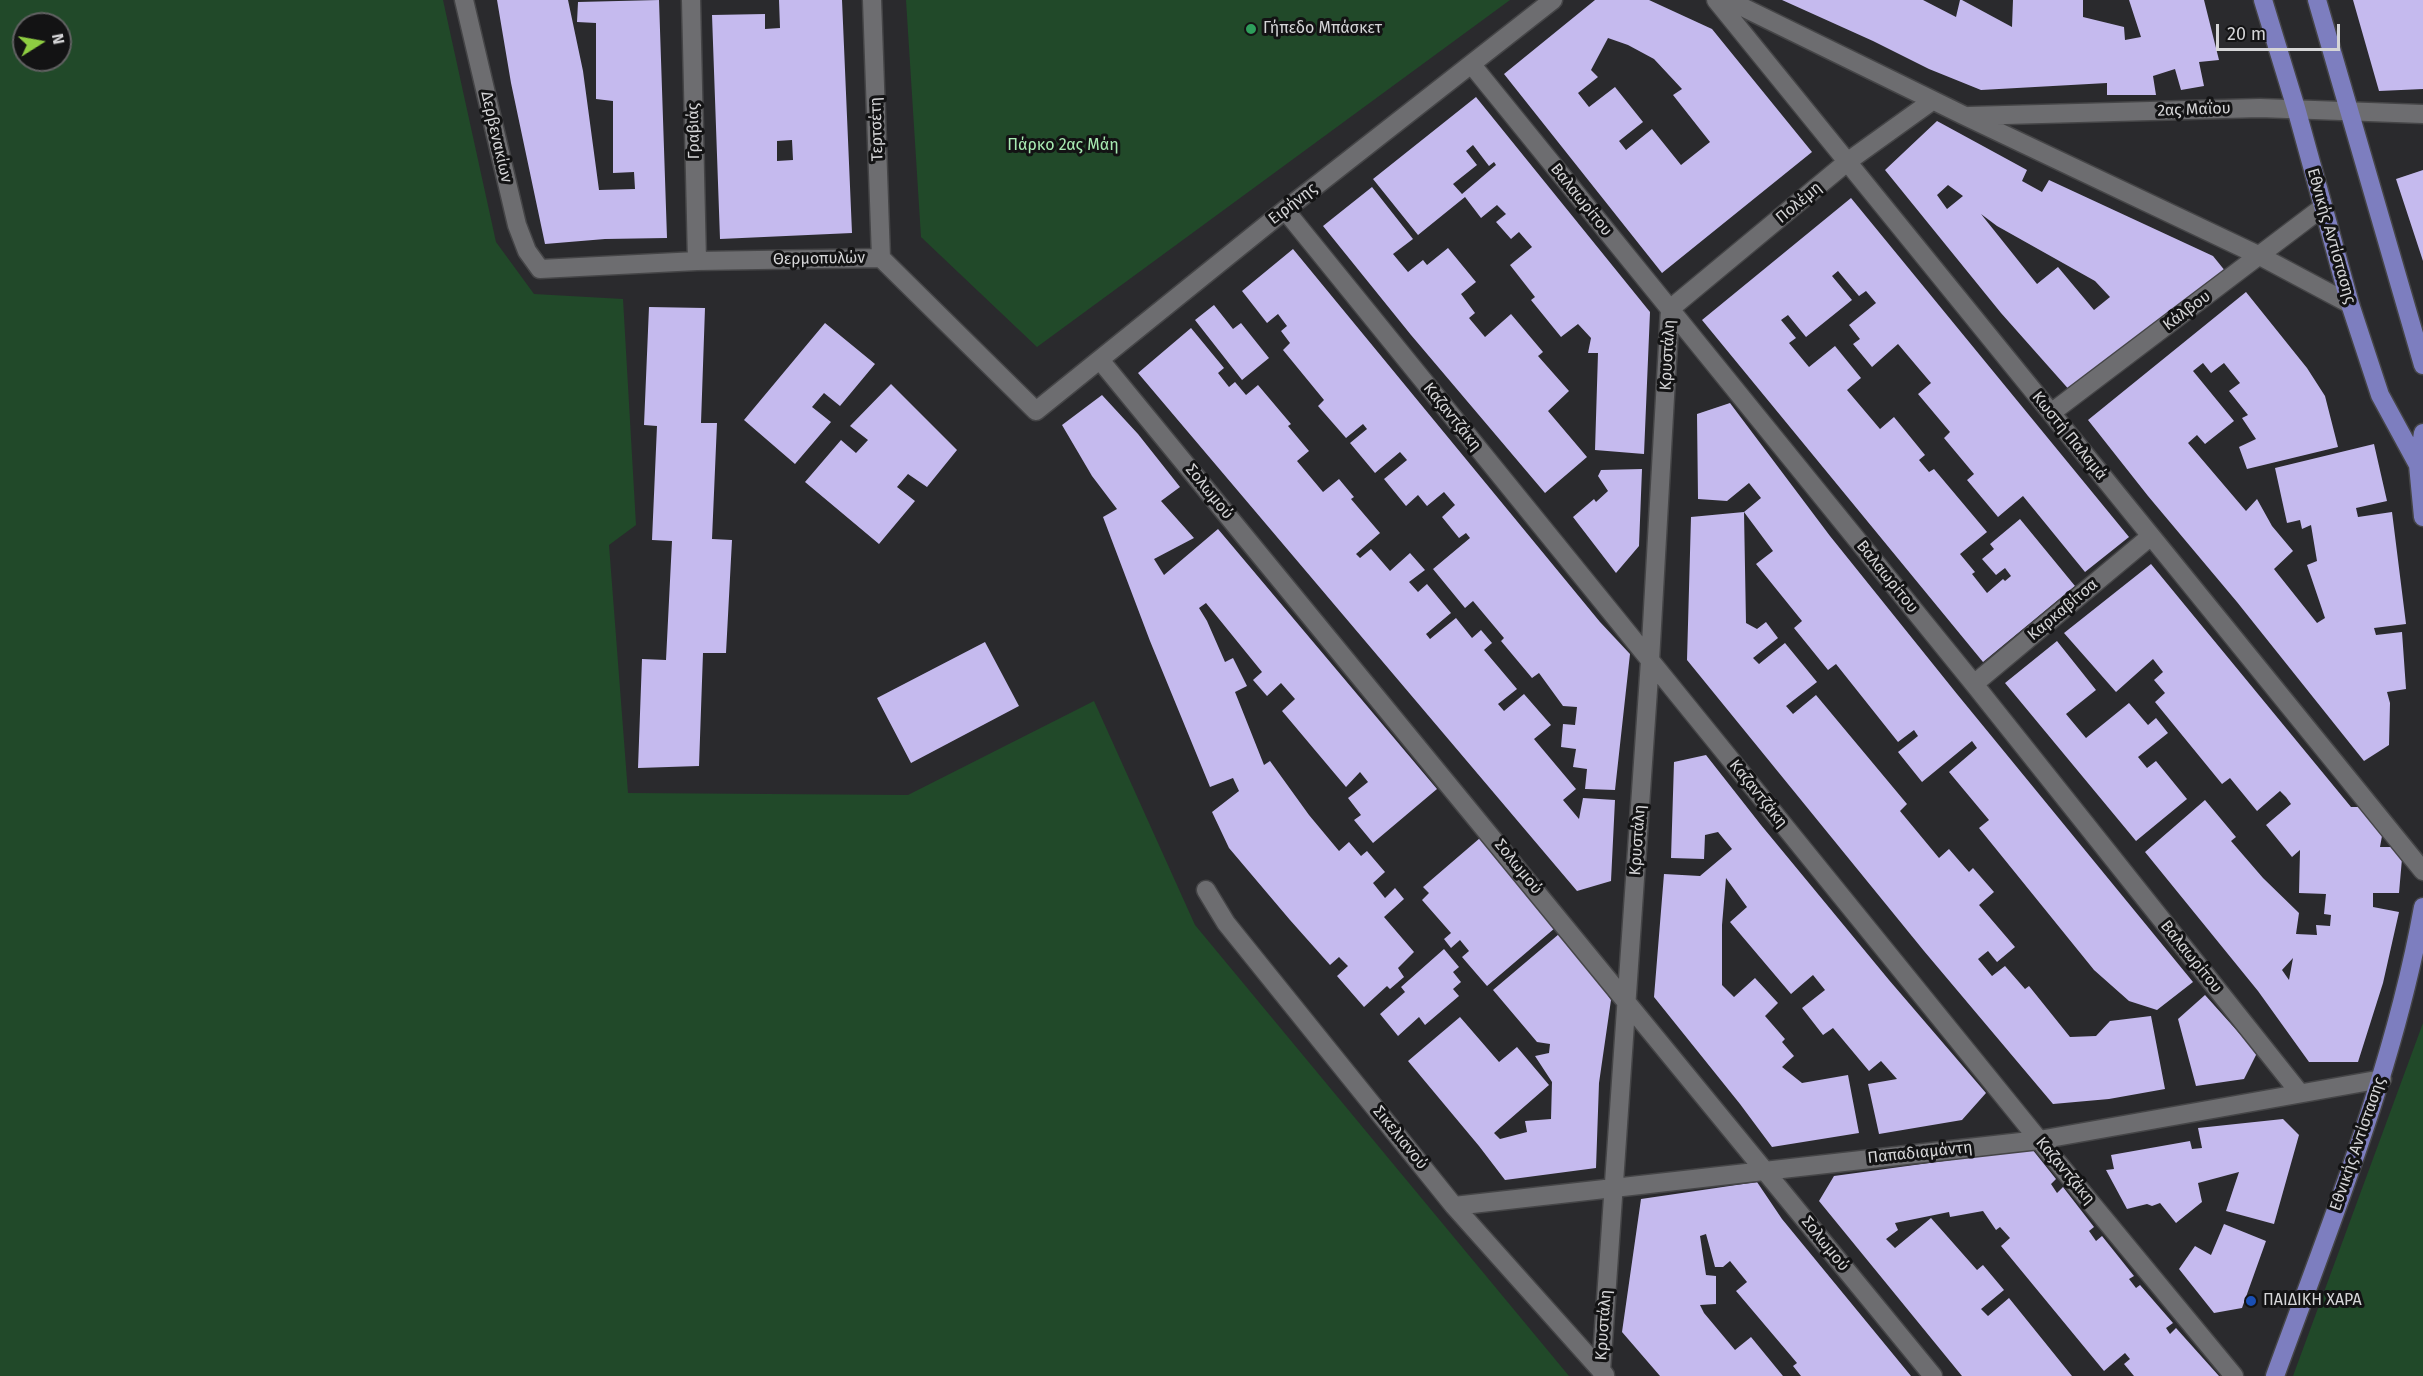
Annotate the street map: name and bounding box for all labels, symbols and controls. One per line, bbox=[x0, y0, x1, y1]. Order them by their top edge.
north arrow bbox=[12, 12, 72, 72]
scale bar bbox=[2219, 12, 2344, 50]
place label: Γήπεδο Μπάσκετ bbox=[1263, 19, 1382, 39]
marker: Γήπεδο Μπάσκετ bbox=[1244, 22, 1258, 36]
text: 20 m bbox=[2227, 23, 2266, 45]
text: N bbox=[48, 32, 69, 46]
street label: Δερβενακίων bbox=[476, 89, 516, 185]
street label: Τερτσέτη bbox=[866, 97, 888, 161]
street label: 2ας Μαΐου bbox=[2157, 99, 2231, 121]
street label: Γραβιάς bbox=[684, 103, 704, 159]
park label: Πάρκο 2ας Μάη bbox=[1007, 136, 1119, 156]
street label: Βαλαωρίτου bbox=[1546, 160, 1616, 240]
street label: Εθνικής Αντίστασης bbox=[2302, 166, 2360, 306]
street label: Πολέμη bbox=[1772, 178, 1826, 228]
street label: Ειρήνης bbox=[1265, 179, 1321, 229]
street label: Θερμοπυλών bbox=[773, 249, 865, 269]
street label: Κάλβου bbox=[2159, 287, 2215, 335]
street label: Κρυστάλη bbox=[1657, 319, 1679, 391]
street label: Καζαντζάκη bbox=[1419, 379, 1485, 455]
street label: Κωστή Παλαμά bbox=[2027, 388, 2111, 484]
street label: Σολωμού bbox=[1181, 461, 1237, 523]
street label: Βαλαωρίτου bbox=[1852, 537, 1922, 617]
street label: Καρκαβίτσα bbox=[2024, 575, 2102, 645]
street label: Καζαντζάκη bbox=[1725, 756, 1791, 832]
street label: Κρυστάλη bbox=[1626, 804, 1650, 876]
street label: Σολωμού bbox=[1490, 836, 1546, 898]
street label: Βαλαωρίτου bbox=[2156, 917, 2226, 997]
street label: Εθνικής Αντίστασης bbox=[2326, 1075, 2390, 1213]
street label: Σικελιανού bbox=[1369, 1102, 1431, 1174]
street label: Καζαντζάκη bbox=[2031, 1134, 2099, 1208]
street label: Παπαδιαμάντη bbox=[1867, 1138, 1973, 1168]
street label: Σολωμού bbox=[1797, 1213, 1853, 1275]
street label: Κρυστάλη bbox=[1592, 1289, 1616, 1361]
place label: ΠΑΙΔΙΚΗ ΧΑΡΑ bbox=[2263, 1291, 2362, 1311]
marker: ΠΑΙΔΙΚΗ ΧΑΡΑ bbox=[2244, 1294, 2258, 1308]

